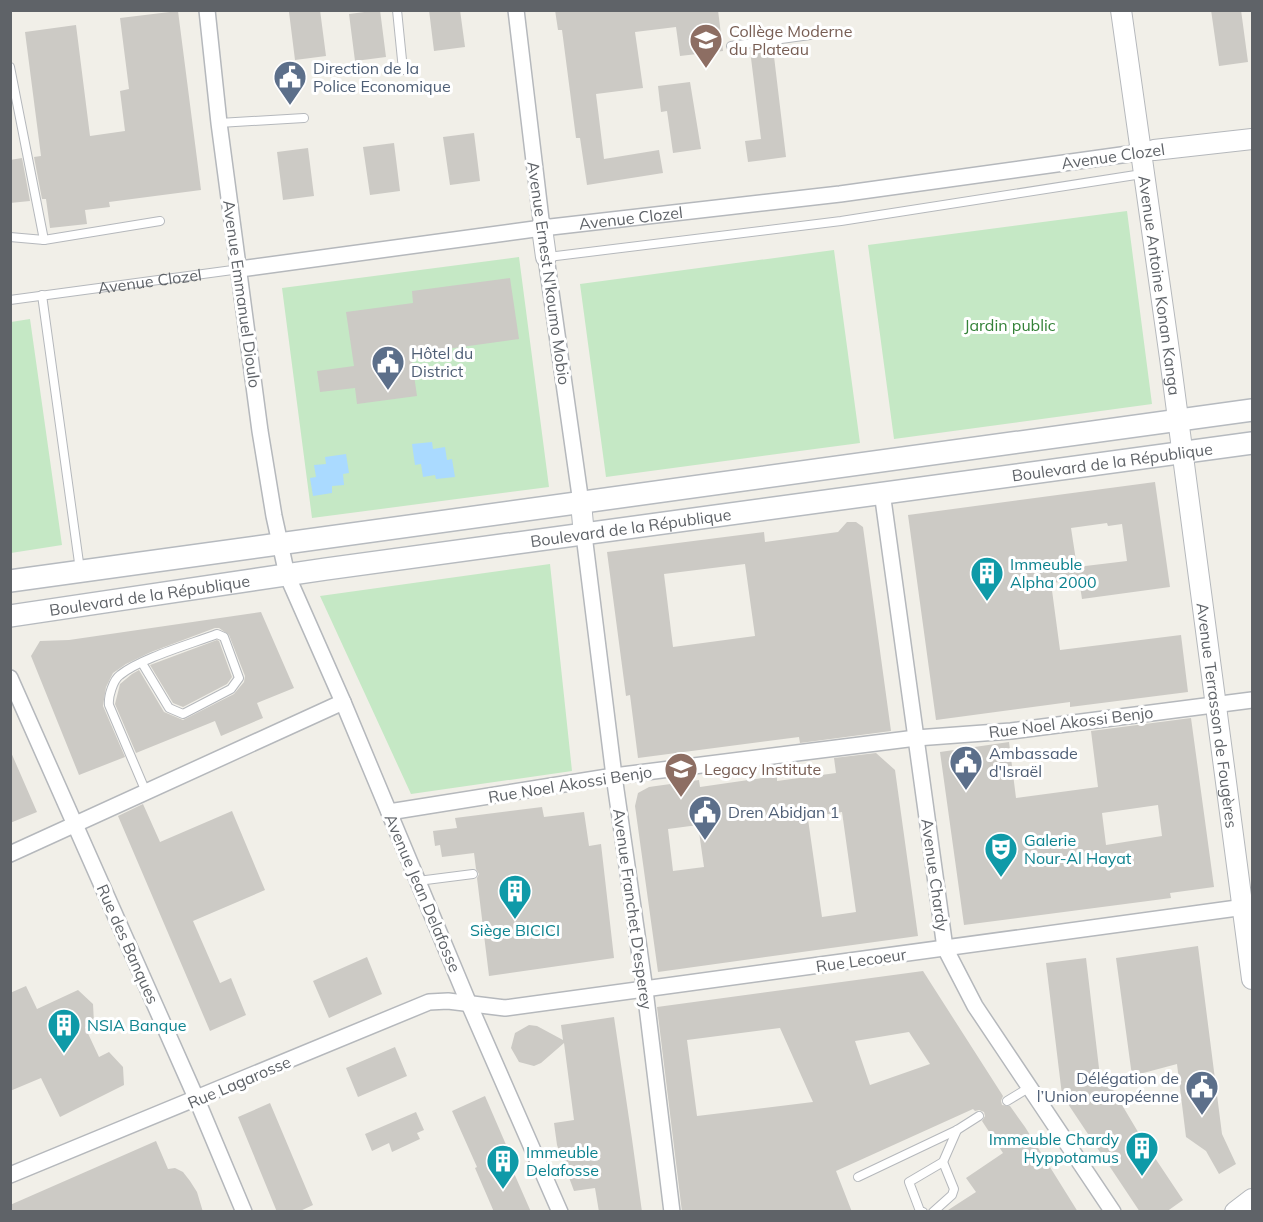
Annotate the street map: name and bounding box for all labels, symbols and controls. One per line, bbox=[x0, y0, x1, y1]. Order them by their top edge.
place label: Collège Moderne du Plateau bbox=[729, 21, 852, 59]
school or university icon: Collège Moderne du Plateau bbox=[688, 22, 724, 69]
place label: Direction de la Police Economique bbox=[313, 58, 451, 96]
public building icon: Direction de la Police Economique bbox=[272, 59, 308, 106]
street label: Avenue Clozel bbox=[1060, 139, 1166, 173]
street label: Avenue Ernest N'koumo Mobio bbox=[523, 160, 575, 386]
street label: Avenue Antoine Konan Kanga bbox=[1134, 174, 1185, 397]
street label: Avenue Emmanuel Dioulo bbox=[219, 199, 265, 389]
street label: Avenue Clozel bbox=[578, 202, 684, 234]
street label: Avenue Clozel bbox=[97, 264, 203, 298]
park label: Jardin public bbox=[964, 315, 1056, 335]
place label: Hôtel du District bbox=[411, 343, 473, 381]
public building icon: Hôtel du District bbox=[370, 344, 406, 391]
street label: Boulevard de la République bbox=[1011, 438, 1214, 486]
street label: Boulevard de la République bbox=[529, 504, 732, 551]
place label: Immeuble Alpha 2000 bbox=[1010, 554, 1097, 592]
building icon: Immeuble Alpha 2000 bbox=[969, 555, 1005, 602]
street label: Boulevard de la République bbox=[48, 570, 251, 620]
street label: Avenue Terrasson de Fougères bbox=[1192, 602, 1242, 829]
street label: Rue Noel Akossi Benjo bbox=[988, 702, 1154, 742]
place label: Ambassade d'Israël bbox=[989, 743, 1078, 781]
public building icon: Ambassade d'Israël bbox=[948, 744, 984, 791]
school or university icon: Legacy Institute bbox=[663, 751, 699, 798]
place label: Legacy Institute bbox=[704, 759, 821, 779]
street label: Rue Noel Akossi Benjo bbox=[487, 761, 653, 807]
public building icon: Dren Abidjan 1 bbox=[687, 794, 723, 841]
place label: Dren Abidjan 1 bbox=[728, 802, 839, 822]
street label: Avenue Franchet D'esperey bbox=[609, 807, 657, 1011]
street label: Avenue Jean Delafosse bbox=[381, 811, 465, 975]
street label: Avenue Chardy bbox=[917, 817, 953, 933]
place label: Galerie Nour-Al Hayat bbox=[1024, 830, 1132, 868]
theatre icon: Galerie Nour-Al Hayat bbox=[983, 831, 1019, 878]
building icon: Siège BICICI bbox=[497, 873, 533, 920]
street label: Rue des Banques bbox=[93, 881, 163, 1007]
place label: Siège BICICI bbox=[470, 920, 560, 940]
street label: Rue Lecoeur bbox=[814, 944, 908, 976]
building icon: NSIA Banque bbox=[46, 1007, 82, 1054]
place label: NSIA Banque bbox=[87, 1015, 186, 1035]
street label: Rue Lagarosse bbox=[184, 1051, 294, 1113]
place label: Délégation de l’Union européenne bbox=[1037, 1068, 1179, 1106]
public building icon: Délégation de l’Union européenne bbox=[1184, 1069, 1220, 1116]
place label: Immeuble Chardy Hyppotamus bbox=[989, 1129, 1120, 1167]
building icon: Immeuble Chardy Hyppotamus bbox=[1124, 1130, 1160, 1177]
place label: Immeuble Delafosse bbox=[526, 1142, 599, 1180]
building icon: Immeuble Delafosse bbox=[485, 1143, 521, 1190]

